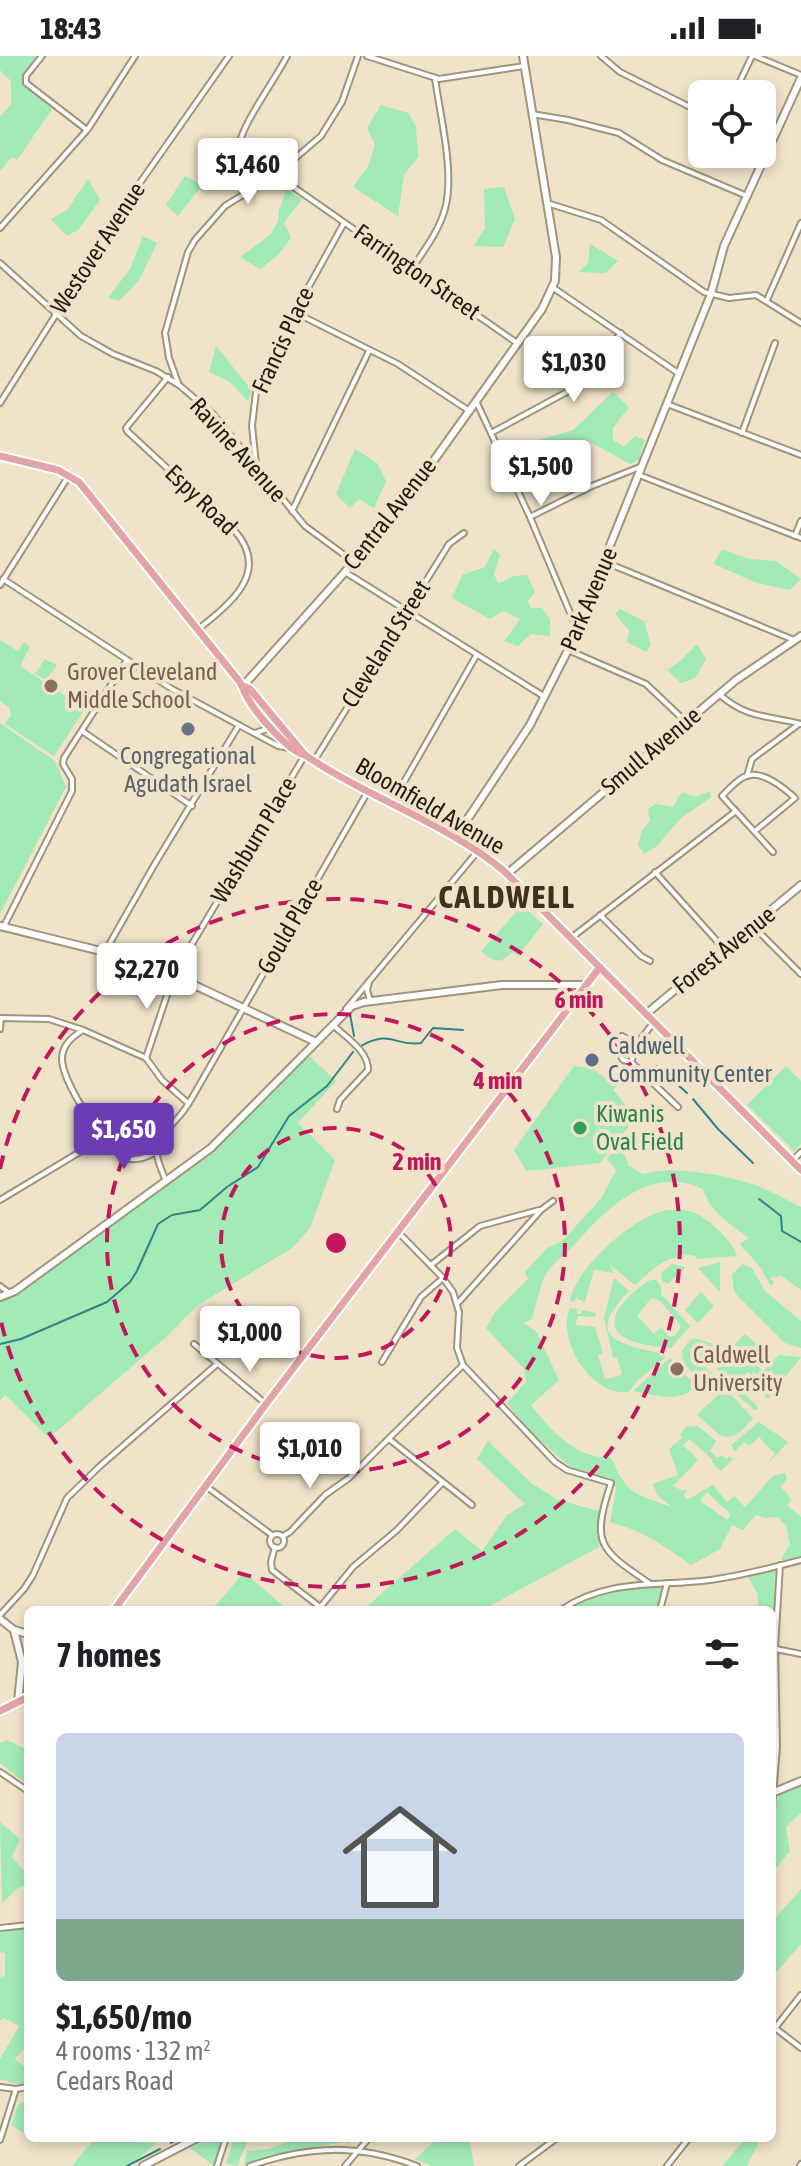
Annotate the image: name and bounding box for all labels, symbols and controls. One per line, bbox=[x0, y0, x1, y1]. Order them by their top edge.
text: 18:43 bbox=[40, 11, 102, 45]
map controls bbox=[688, 80, 776, 168]
button: locate bbox=[688, 80, 776, 168]
pin: $1,460 bbox=[183, 138, 313, 206]
text: $1,460 bbox=[216, 149, 280, 179]
street label: Westover Avenue bbox=[45, 177, 150, 318]
street label: Farrington Street bbox=[349, 218, 486, 325]
street label: Francis Place bbox=[246, 283, 319, 397]
pin: $1,030 bbox=[509, 336, 639, 404]
text: $1,030 bbox=[542, 347, 606, 377]
street label: Ravine Avenue bbox=[185, 392, 292, 507]
pin: $1,500 bbox=[476, 440, 606, 508]
text: $1,500 bbox=[509, 451, 573, 481]
street label: Central Avenue bbox=[338, 453, 442, 575]
street label: Espy Road bbox=[160, 459, 243, 540]
street label: Park Avenue bbox=[555, 543, 622, 655]
street label: Cleveland Street bbox=[336, 575, 435, 712]
place label: Grover Cleveland Middle School bbox=[67, 658, 217, 713]
marker: Grover Cleveland Middle School bbox=[42, 677, 60, 695]
street label: Smull Avenue bbox=[595, 701, 706, 800]
marker: Congregational Agudath Israel bbox=[179, 720, 197, 738]
place label: Congregational Agudath Israel bbox=[120, 742, 257, 797]
street label: Bloomfield Avenue bbox=[351, 752, 510, 859]
street label: Washburn Place bbox=[205, 772, 302, 908]
street label: Gould Place bbox=[252, 873, 328, 978]
district label: CALDWELL bbox=[438, 878, 576, 915]
street label: Forest Avenue bbox=[667, 900, 780, 999]
pin: $2,270 bbox=[82, 943, 212, 1011]
text: $2,270 bbox=[115, 954, 179, 984]
text: 6 min bbox=[554, 986, 604, 1013]
place label: Caldwell Community Center bbox=[608, 1032, 772, 1087]
marker: Caldwell Community Center bbox=[583, 1051, 601, 1069]
text: 4 min bbox=[472, 1067, 523, 1094]
place label: Kiwanis Oval Field bbox=[596, 1100, 684, 1155]
pin: $1,650 bbox=[59, 1103, 189, 1171]
text: $1,650 bbox=[92, 1114, 156, 1144]
marker: Kiwanis Oval Field bbox=[571, 1119, 589, 1137]
text: 2 min bbox=[392, 1148, 442, 1175]
centre of rings bbox=[322, 1229, 350, 1257]
pin: $1,000 bbox=[185, 1306, 315, 1374]
text: $1,000 bbox=[218, 1317, 282, 1347]
place label: Caldwell University bbox=[693, 1341, 783, 1396]
marker: Caldwell University bbox=[668, 1360, 686, 1378]
pin: $1,010 bbox=[245, 1422, 375, 1490]
text: $1,010 bbox=[278, 1433, 342, 1463]
icon: filters bbox=[700, 1632, 744, 1676]
text: 7 homes bbox=[56, 1635, 161, 1674]
icon: home bbox=[328, 1785, 472, 1929]
text: $1,650/mo bbox=[56, 1997, 192, 2036]
text: 4 rooms · 132 m² bbox=[56, 2036, 211, 2066]
text: Cedars Road bbox=[56, 2066, 174, 2096]

